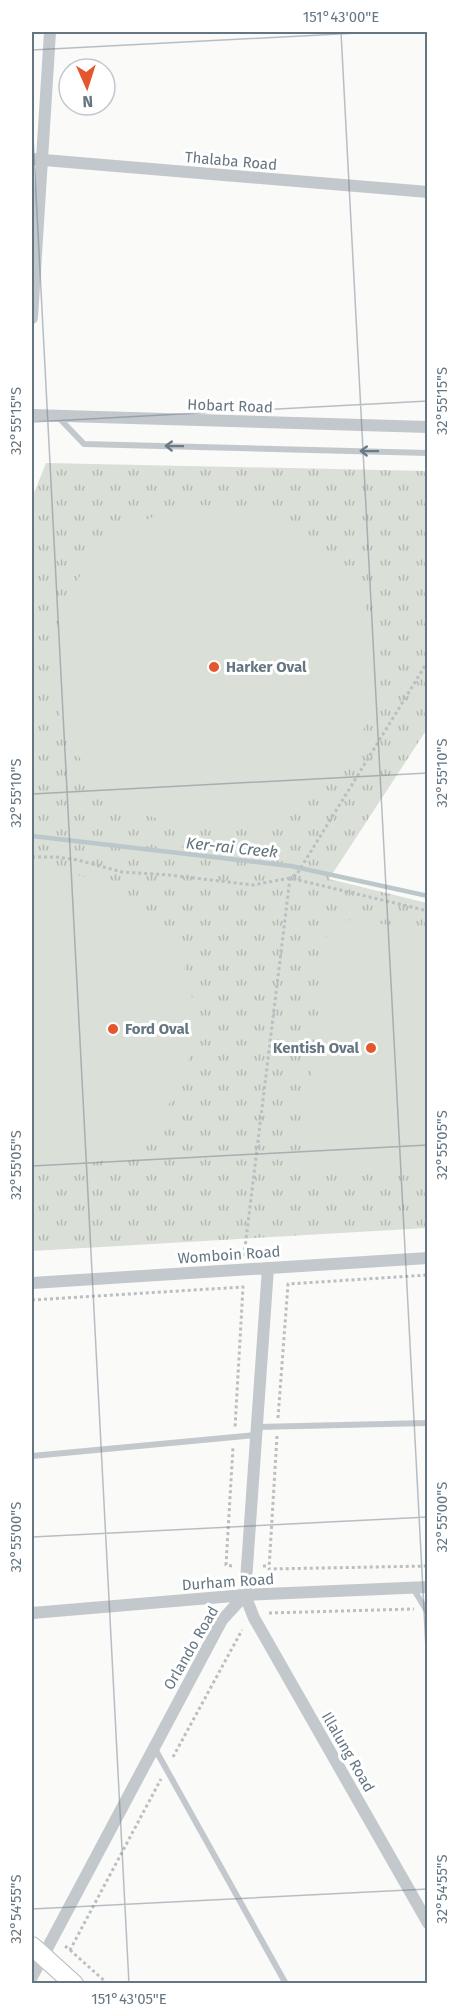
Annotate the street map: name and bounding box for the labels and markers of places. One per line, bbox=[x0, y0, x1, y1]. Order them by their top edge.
place label: Harker Oval bbox=[226, 658, 307, 676]
marker: Harker Oval bbox=[207, 660, 221, 674]
place label: Ford Oval bbox=[125, 1020, 189, 1038]
marker: Ford Oval bbox=[106, 1022, 120, 1036]
place label: Kentish Oval bbox=[273, 1039, 360, 1057]
marker: Kentish Oval bbox=[364, 1041, 378, 1055]

